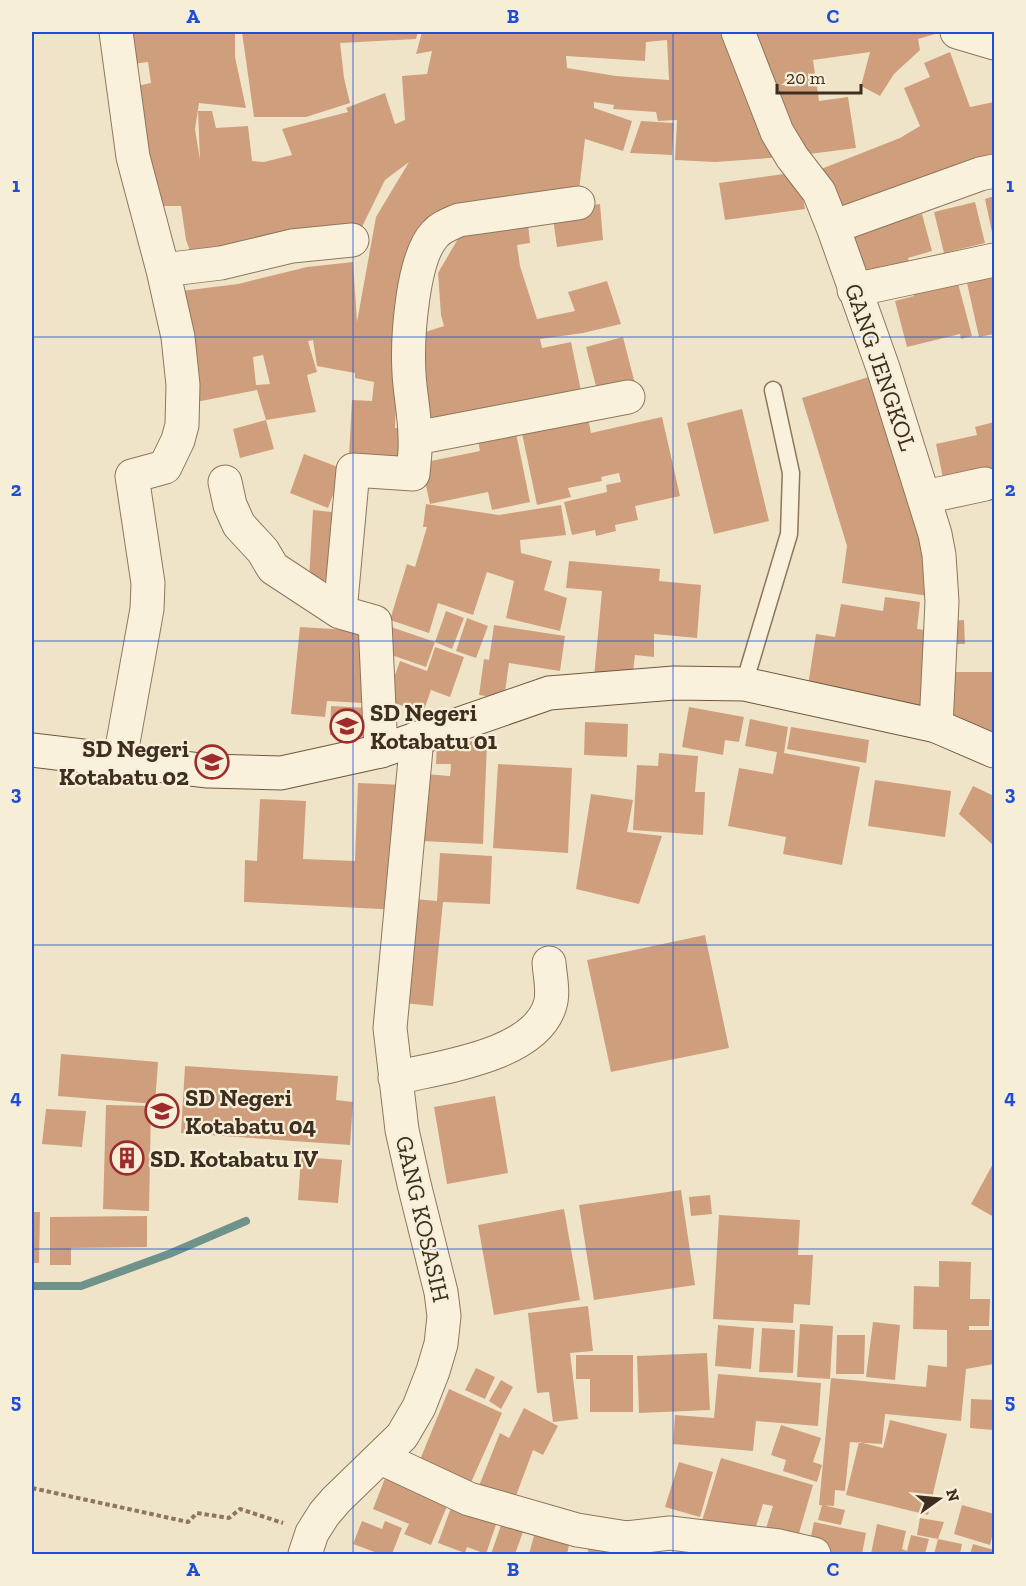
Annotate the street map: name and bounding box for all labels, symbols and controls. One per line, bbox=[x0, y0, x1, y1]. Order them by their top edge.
text: A bbox=[186, 4, 200, 28]
text: B bbox=[507, 4, 519, 28]
text: C bbox=[827, 4, 840, 28]
scale bar bbox=[777, 57, 861, 95]
text: 20 m bbox=[786, 67, 826, 89]
text: 1 bbox=[12, 173, 20, 197]
text: 1 bbox=[1006, 173, 1014, 197]
street label: GANG JENGKOL bbox=[839, 280, 923, 454]
text: 2 bbox=[11, 477, 22, 501]
text: 2 bbox=[1005, 477, 1016, 501]
place label: SD Negeri Kotabatu 01 bbox=[370, 698, 497, 755]
school or university icon: SD Negeri Kotabatu 01 bbox=[329, 708, 365, 744]
place label: SD Negeri Kotabatu 02 bbox=[59, 734, 189, 791]
school or university icon: SD Negeri Kotabatu 02 bbox=[194, 744, 230, 780]
text: 3 bbox=[11, 781, 22, 805]
text: 3 bbox=[1005, 781, 1016, 805]
place label: SD Negeri Kotabatu 04 bbox=[185, 1083, 316, 1140]
text: 4 bbox=[10, 1085, 22, 1109]
text: 4 bbox=[1004, 1085, 1016, 1109]
school or university icon: SD Negeri Kotabatu 04 bbox=[144, 1093, 180, 1129]
street label: GANG KOSASIH bbox=[390, 1133, 456, 1305]
building icon: SD. Kotabatu IV bbox=[109, 1140, 145, 1176]
place label: SD. Kotabatu IV bbox=[150, 1144, 319, 1173]
text: 5 bbox=[11, 1389, 21, 1413]
text: 5 bbox=[1005, 1389, 1015, 1413]
north arrow bbox=[909, 1469, 969, 1529]
text: N bbox=[942, 1487, 964, 1504]
text: A bbox=[186, 1557, 200, 1581]
text: B bbox=[507, 1557, 519, 1581]
text: C bbox=[827, 1557, 840, 1581]

